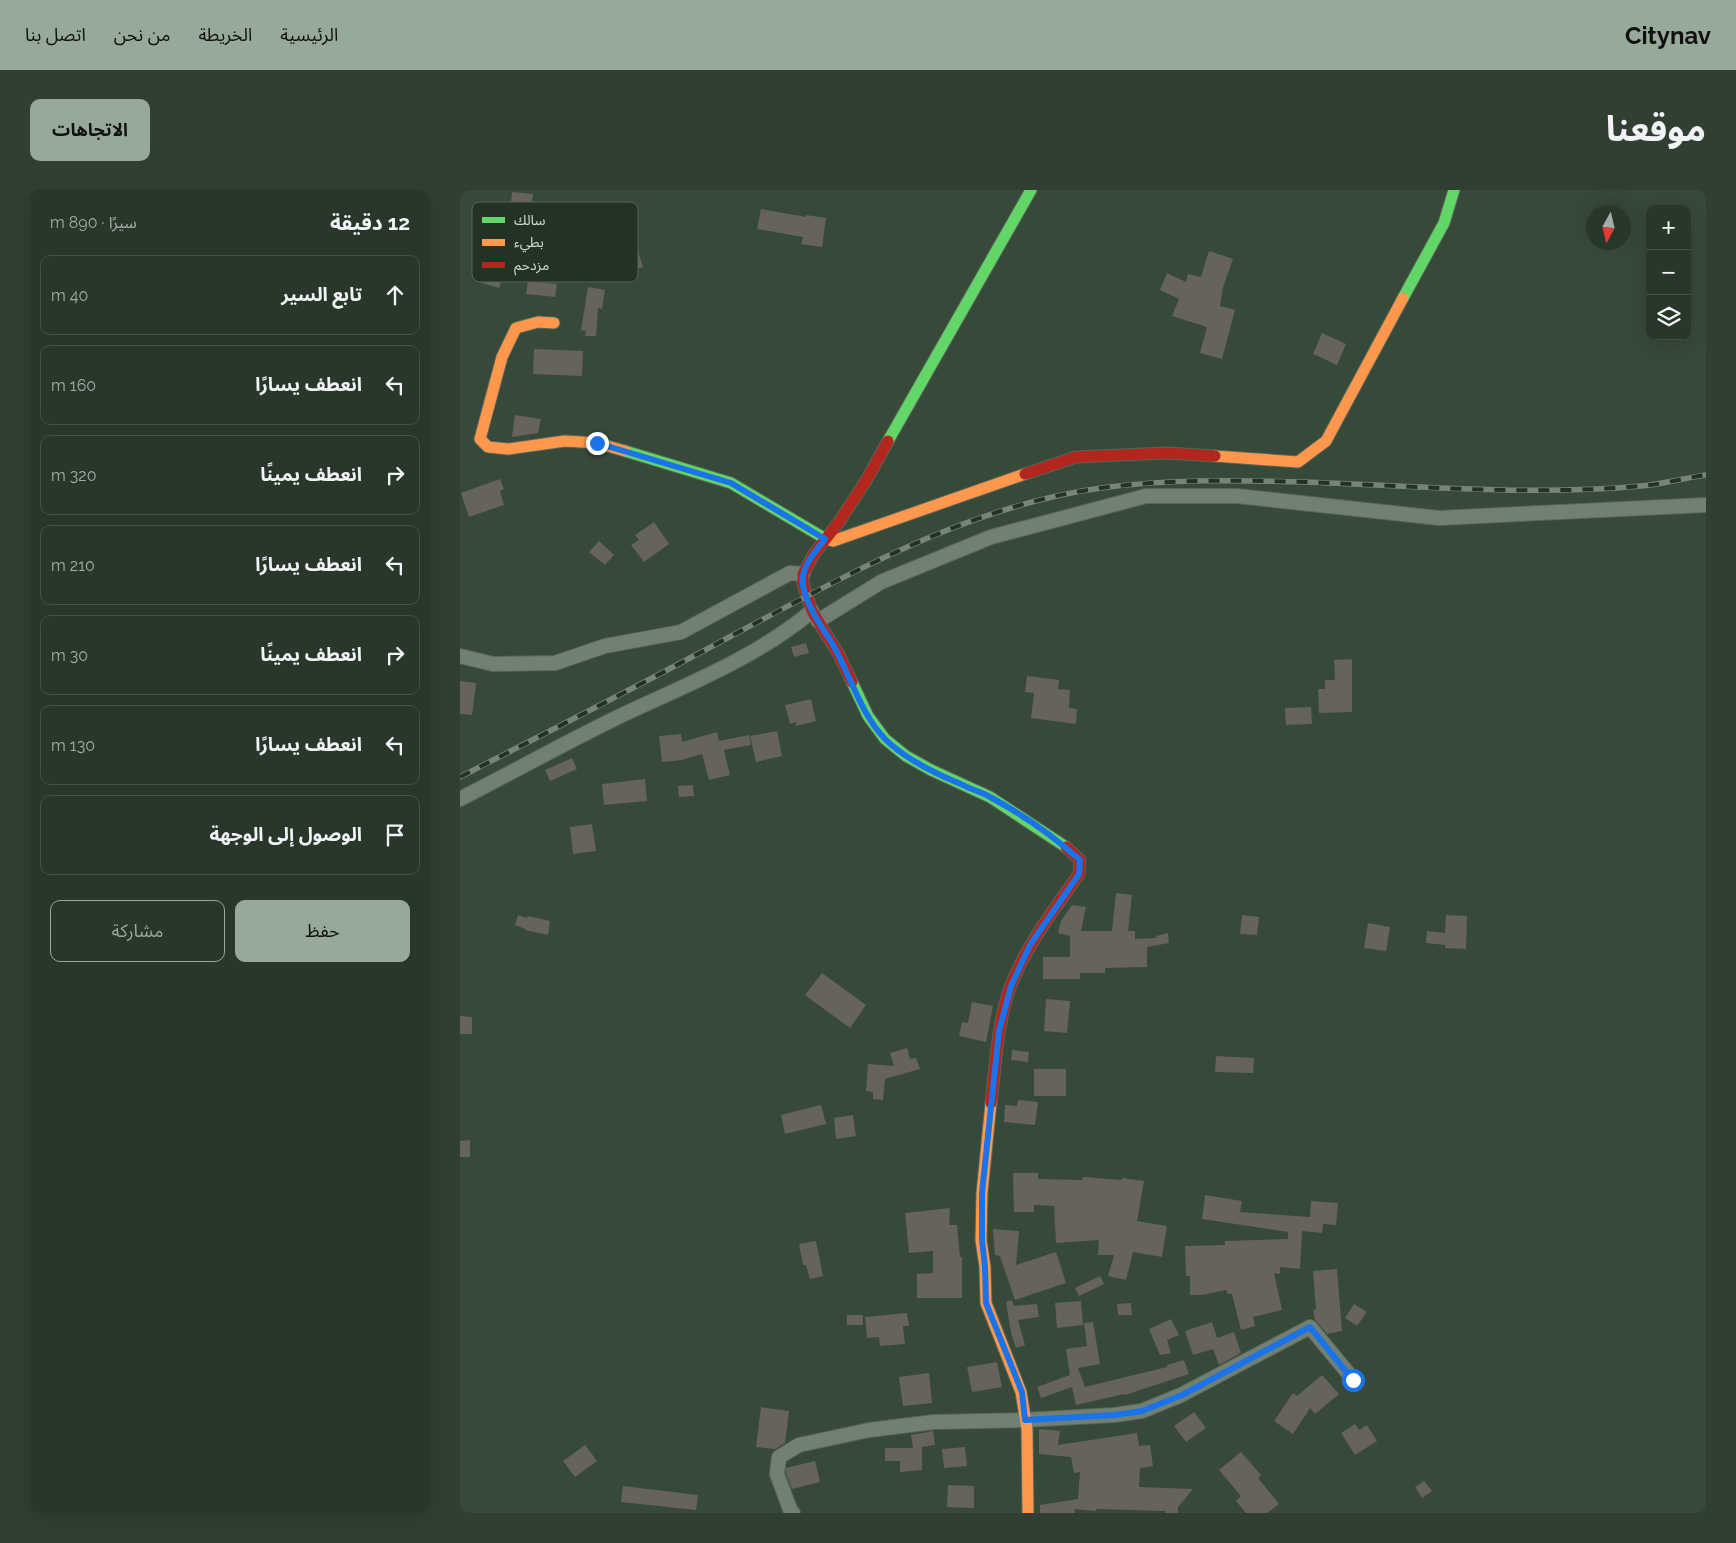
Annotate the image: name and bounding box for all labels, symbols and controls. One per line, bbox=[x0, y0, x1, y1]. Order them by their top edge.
text: Citynav bbox=[1625, 21, 1711, 50]
text: اتصل بنا bbox=[25, 24, 86, 45]
text: من نحن bbox=[114, 24, 170, 45]
text: الخريطة bbox=[198, 24, 252, 45]
text: الرئيسية bbox=[280, 24, 338, 45]
button: الاتجاهات bbox=[30, 99, 150, 161]
text: موقعنا bbox=[1606, 108, 1706, 149]
legend bbox=[472, 202, 638, 282]
north arrow bbox=[1586, 205, 1631, 250]
map controls bbox=[1646, 205, 1691, 340]
button: + bbox=[1646, 205, 1691, 250]
text: 12 دقيقة bbox=[330, 210, 410, 235]
text: سالك bbox=[514, 212, 546, 228]
text: سيرًا · 890 m bbox=[50, 213, 137, 232]
text: بطيء bbox=[514, 234, 544, 253]
button: − bbox=[1646, 250, 1691, 295]
text: مزدحم bbox=[514, 257, 549, 276]
icon: ahead bbox=[381, 281, 409, 309]
text: تابع السير bbox=[281, 283, 362, 305]
text: 40 m bbox=[51, 286, 88, 305]
button: layers bbox=[1646, 295, 1691, 340]
icon: left bbox=[381, 371, 409, 399]
text: انعطف يسارًا bbox=[255, 373, 362, 395]
text: 160 m bbox=[51, 376, 96, 395]
route end bbox=[586, 432, 609, 455]
icon: right bbox=[381, 461, 409, 489]
text: انعطف يمينًا bbox=[260, 463, 362, 485]
text: 320 m bbox=[51, 466, 97, 485]
icon: left bbox=[381, 551, 409, 579]
text: انعطف يسارًا bbox=[255, 553, 362, 575]
text: 210 m bbox=[51, 556, 95, 575]
icon: right bbox=[381, 641, 409, 669]
text: انعطف يمينًا bbox=[260, 643, 362, 665]
text: 30 m bbox=[51, 646, 88, 665]
icon: left bbox=[381, 731, 409, 759]
text: انعطف يسارًا bbox=[255, 733, 362, 755]
text: 130 m bbox=[51, 736, 95, 755]
icon: arrive bbox=[381, 821, 409, 849]
text: الوصول إلى الوجهة bbox=[209, 823, 362, 845]
button: مشاركة bbox=[50, 900, 225, 962]
button: حفظ bbox=[235, 900, 410, 962]
route start bbox=[1342, 1369, 1365, 1392]

